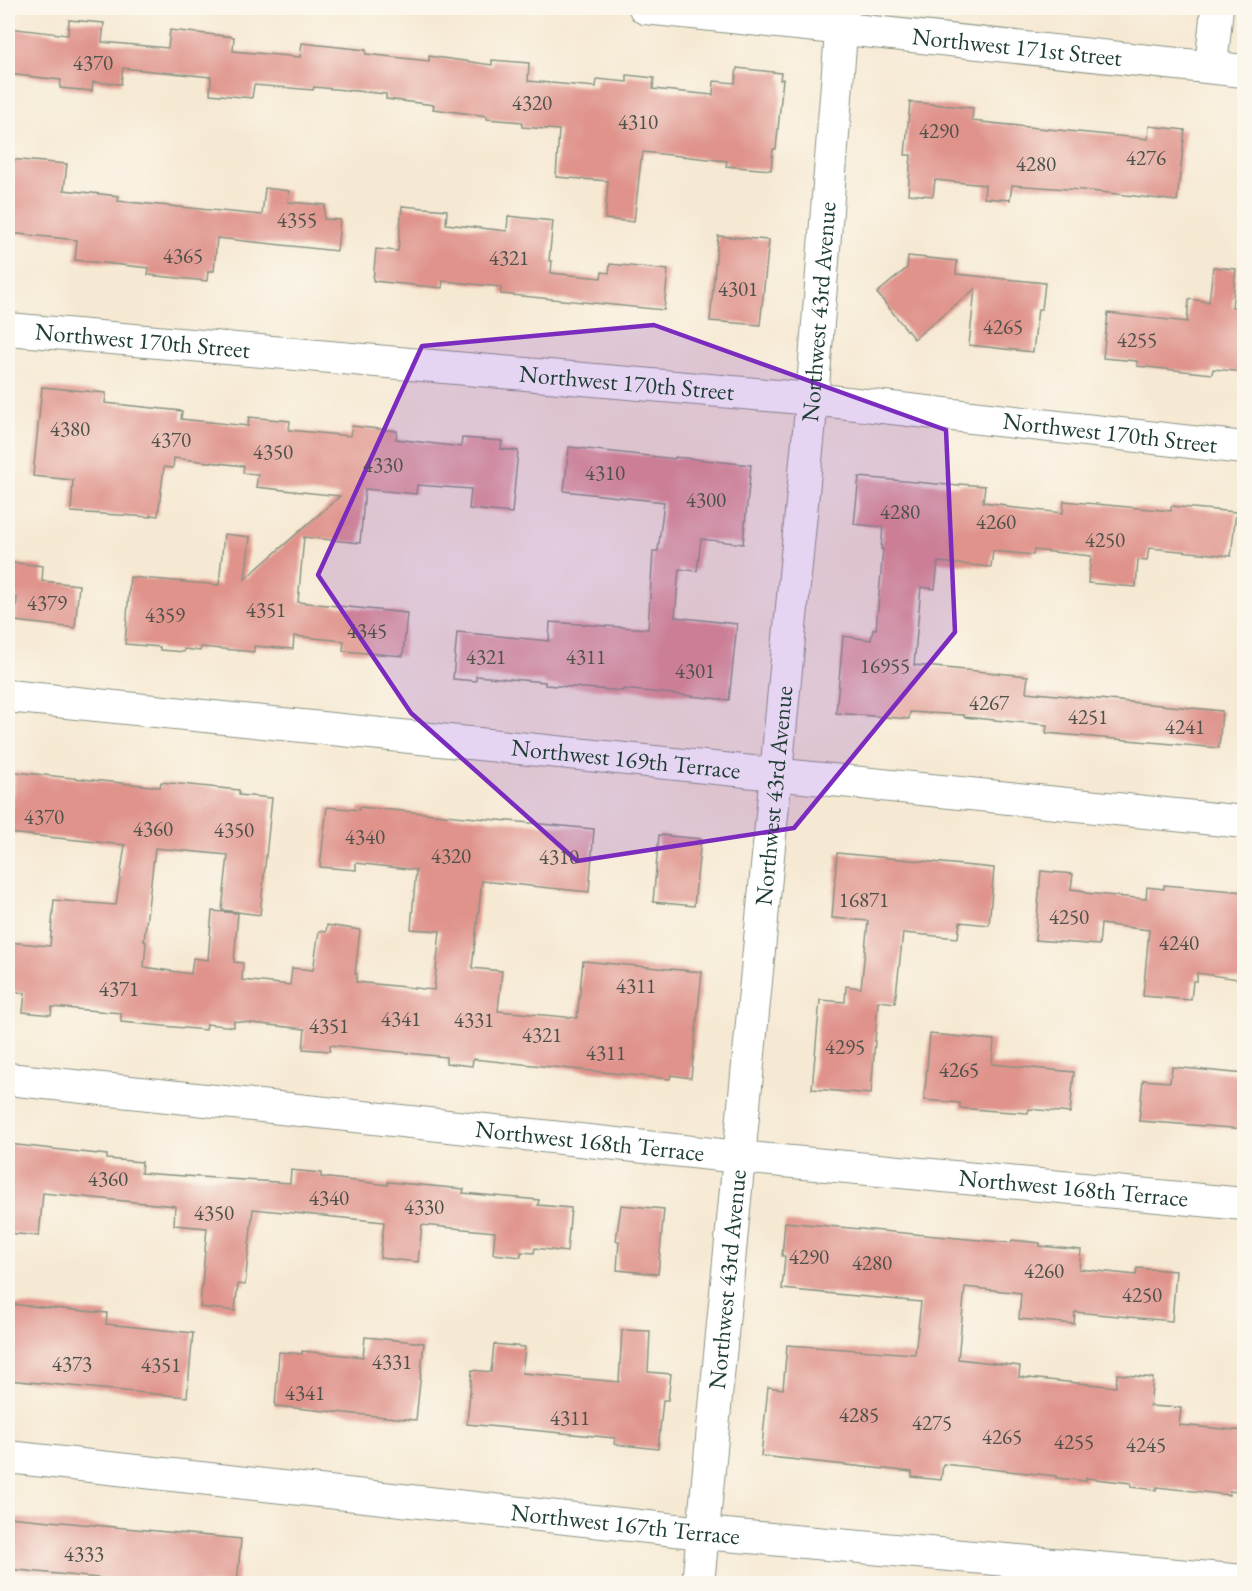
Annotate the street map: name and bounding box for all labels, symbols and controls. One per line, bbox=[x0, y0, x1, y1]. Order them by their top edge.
street label: Northwest 171st Street bbox=[910, 20, 1124, 73]
house number: 4370 bbox=[73, 49, 113, 76]
house number: 4320 bbox=[512, 89, 552, 116]
house number: 4310 bbox=[618, 108, 658, 135]
house number: 4290 bbox=[919, 117, 959, 144]
house number: 4276 bbox=[1126, 144, 1166, 171]
house number: 4280 bbox=[1016, 150, 1056, 177]
street label: Northwest 43rd Avenue bbox=[794, 201, 843, 423]
house number: 4355 bbox=[277, 206, 317, 233]
house number: 4365 bbox=[163, 242, 203, 269]
house number: 4321 bbox=[489, 244, 529, 271]
house number: 4301 bbox=[718, 275, 758, 302]
house number: 4265 bbox=[983, 313, 1023, 340]
street label: Northwest 170th Street bbox=[34, 315, 252, 365]
house number: 4255 bbox=[1117, 326, 1157, 353]
street label: Northwest 170th Street bbox=[518, 358, 736, 407]
street label: Northwest 170th Street bbox=[1001, 405, 1219, 460]
house number: 4380 bbox=[50, 415, 90, 442]
house number: 4370 bbox=[151, 426, 191, 453]
house number: 4350 bbox=[253, 438, 293, 465]
house number: 4330 bbox=[363, 451, 403, 478]
house number: 4310 bbox=[585, 459, 625, 486]
house number: 4300 bbox=[686, 486, 726, 513]
house number: 4280 bbox=[880, 498, 920, 525]
house number: 4260 bbox=[976, 508, 1016, 535]
house number: 4250 bbox=[1085, 526, 1125, 553]
house number: 4379 bbox=[27, 589, 67, 616]
house number: 4351 bbox=[246, 596, 286, 623]
house number: 4359 bbox=[145, 601, 185, 628]
house number: 4345 bbox=[347, 617, 387, 644]
house number: 4321 bbox=[466, 643, 506, 670]
house number: 4311 bbox=[566, 643, 606, 670]
house number: 16955 bbox=[860, 652, 910, 679]
house number: 4301 bbox=[675, 657, 715, 684]
street label: Northwest 43rd Avenue bbox=[747, 684, 799, 907]
house number: 4267 bbox=[969, 689, 1010, 716]
house number: 4251 bbox=[1068, 703, 1108, 730]
house number: 4241 bbox=[1165, 713, 1205, 740]
street label: Northwest 169th Terrace bbox=[510, 731, 742, 786]
house number: 4370 bbox=[24, 803, 64, 830]
house number: 4360 bbox=[133, 815, 173, 842]
house number: 4350 bbox=[214, 816, 254, 843]
house number: 4340 bbox=[345, 823, 385, 850]
house number: 4320 bbox=[431, 842, 471, 869]
house number: 4310 bbox=[539, 843, 579, 870]
house number: 16871 bbox=[839, 886, 889, 913]
house number: 4250 bbox=[1049, 903, 1089, 930]
house number: 4240 bbox=[1159, 929, 1199, 956]
house number: 4311 bbox=[616, 972, 656, 999]
house number: 4371 bbox=[99, 975, 139, 1002]
house number: 4341 bbox=[381, 1005, 421, 1032]
house number: 4331 bbox=[454, 1006, 494, 1033]
house number: 4351 bbox=[309, 1012, 349, 1039]
house number: 4321 bbox=[522, 1021, 562, 1048]
house number: 4295 bbox=[825, 1033, 865, 1060]
house number: 4311 bbox=[586, 1039, 626, 1066]
house number: 4265 bbox=[939, 1056, 979, 1083]
street label: Northwest 168th Terrace bbox=[474, 1113, 706, 1168]
street label: Northwest 168th Terrace bbox=[957, 1162, 1189, 1214]
house number: 4360 bbox=[88, 1165, 128, 1192]
street label: Northwest 43rd Avenue bbox=[701, 1168, 753, 1391]
house number: 4340 bbox=[309, 1184, 349, 1211]
house number: 4330 bbox=[404, 1193, 444, 1220]
house number: 4350 bbox=[194, 1199, 234, 1226]
house number: 4290 bbox=[789, 1243, 829, 1270]
house number: 4280 bbox=[852, 1249, 892, 1276]
house number: 4260 bbox=[1024, 1257, 1064, 1284]
house number: 4250 bbox=[1122, 1281, 1162, 1308]
house number: 4331 bbox=[372, 1348, 412, 1375]
house number: 4373 bbox=[52, 1350, 92, 1377]
house number: 4351 bbox=[141, 1351, 181, 1378]
house number: 4341 bbox=[285, 1379, 325, 1406]
house number: 4285 bbox=[839, 1401, 879, 1428]
house number: 4311 bbox=[550, 1404, 590, 1431]
house number: 4275 bbox=[912, 1409, 952, 1436]
house number: 4265 bbox=[982, 1423, 1022, 1450]
house number: 4255 bbox=[1054, 1428, 1094, 1455]
house number: 4245 bbox=[1126, 1431, 1166, 1458]
street label: Northwest 167th Terrace bbox=[509, 1496, 741, 1551]
house number: 4333 bbox=[64, 1540, 104, 1567]

